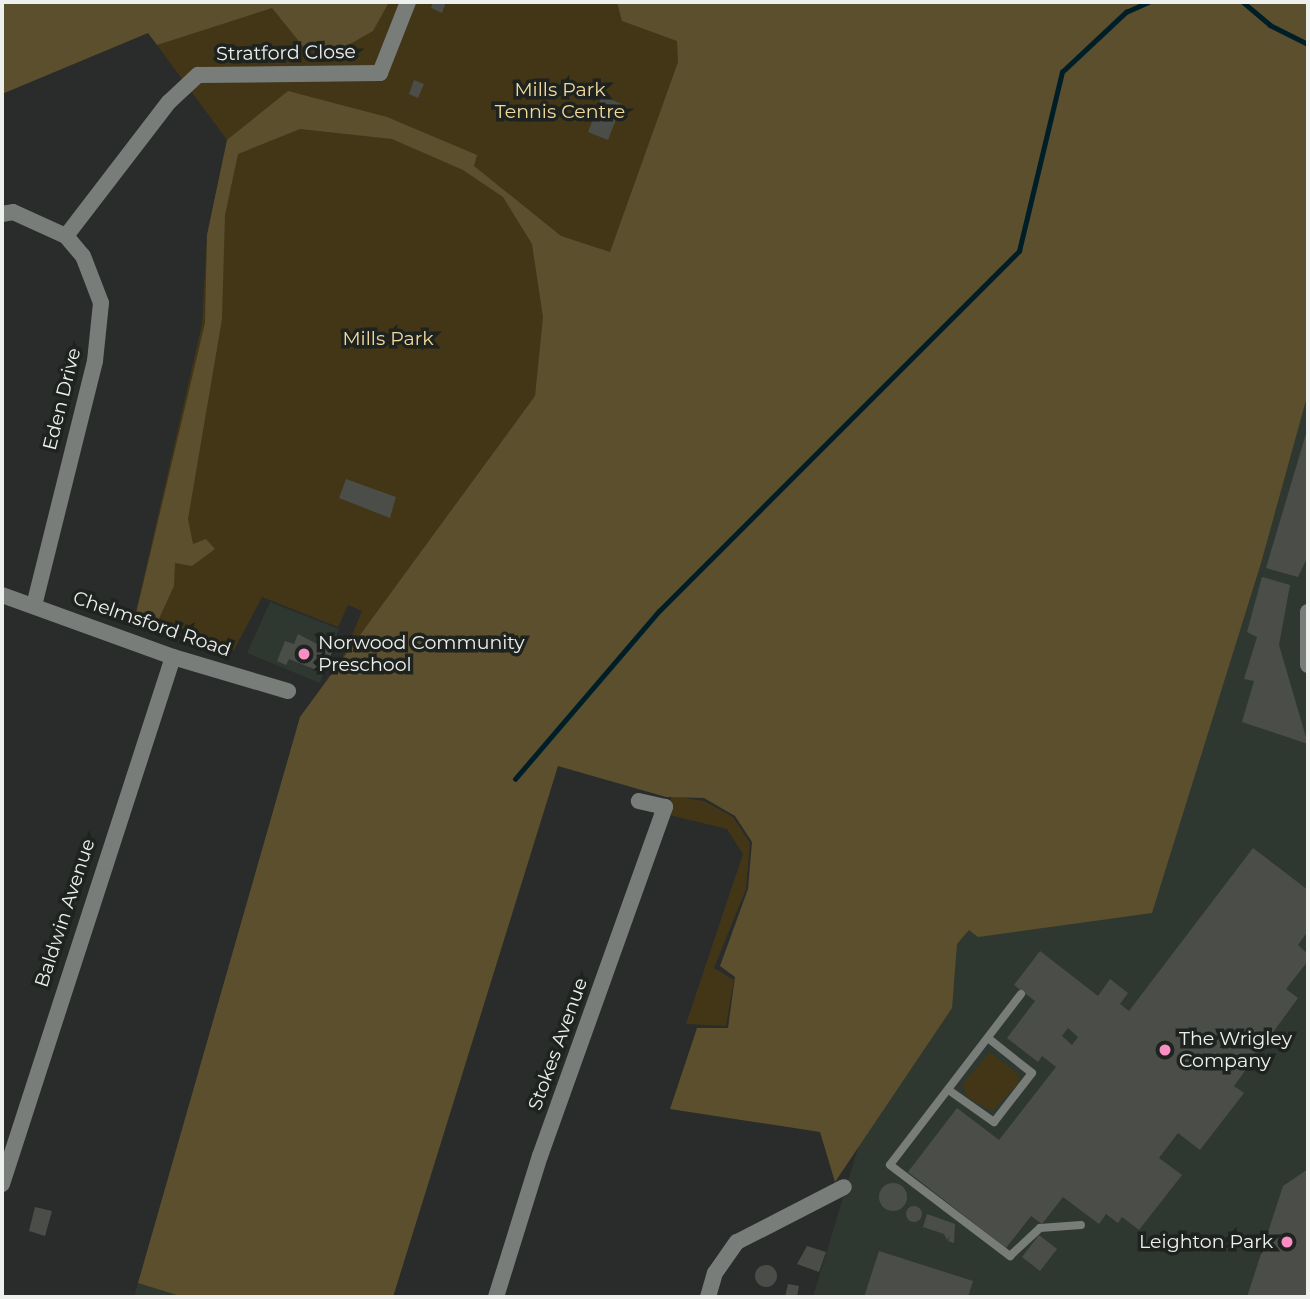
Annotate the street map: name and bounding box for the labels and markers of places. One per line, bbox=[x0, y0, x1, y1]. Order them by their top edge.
place label: Norwood Community Preschool bbox=[318, 632, 525, 676]
marker: Norwood Community Preschool bbox=[296, 646, 312, 662]
place label: The Wrigley Company bbox=[1179, 1028, 1292, 1072]
marker: The Wrigley Company bbox=[1157, 1042, 1173, 1058]
place label: Leighton Park bbox=[1139, 1231, 1273, 1253]
marker: Leighton Park bbox=[1279, 1234, 1295, 1250]

